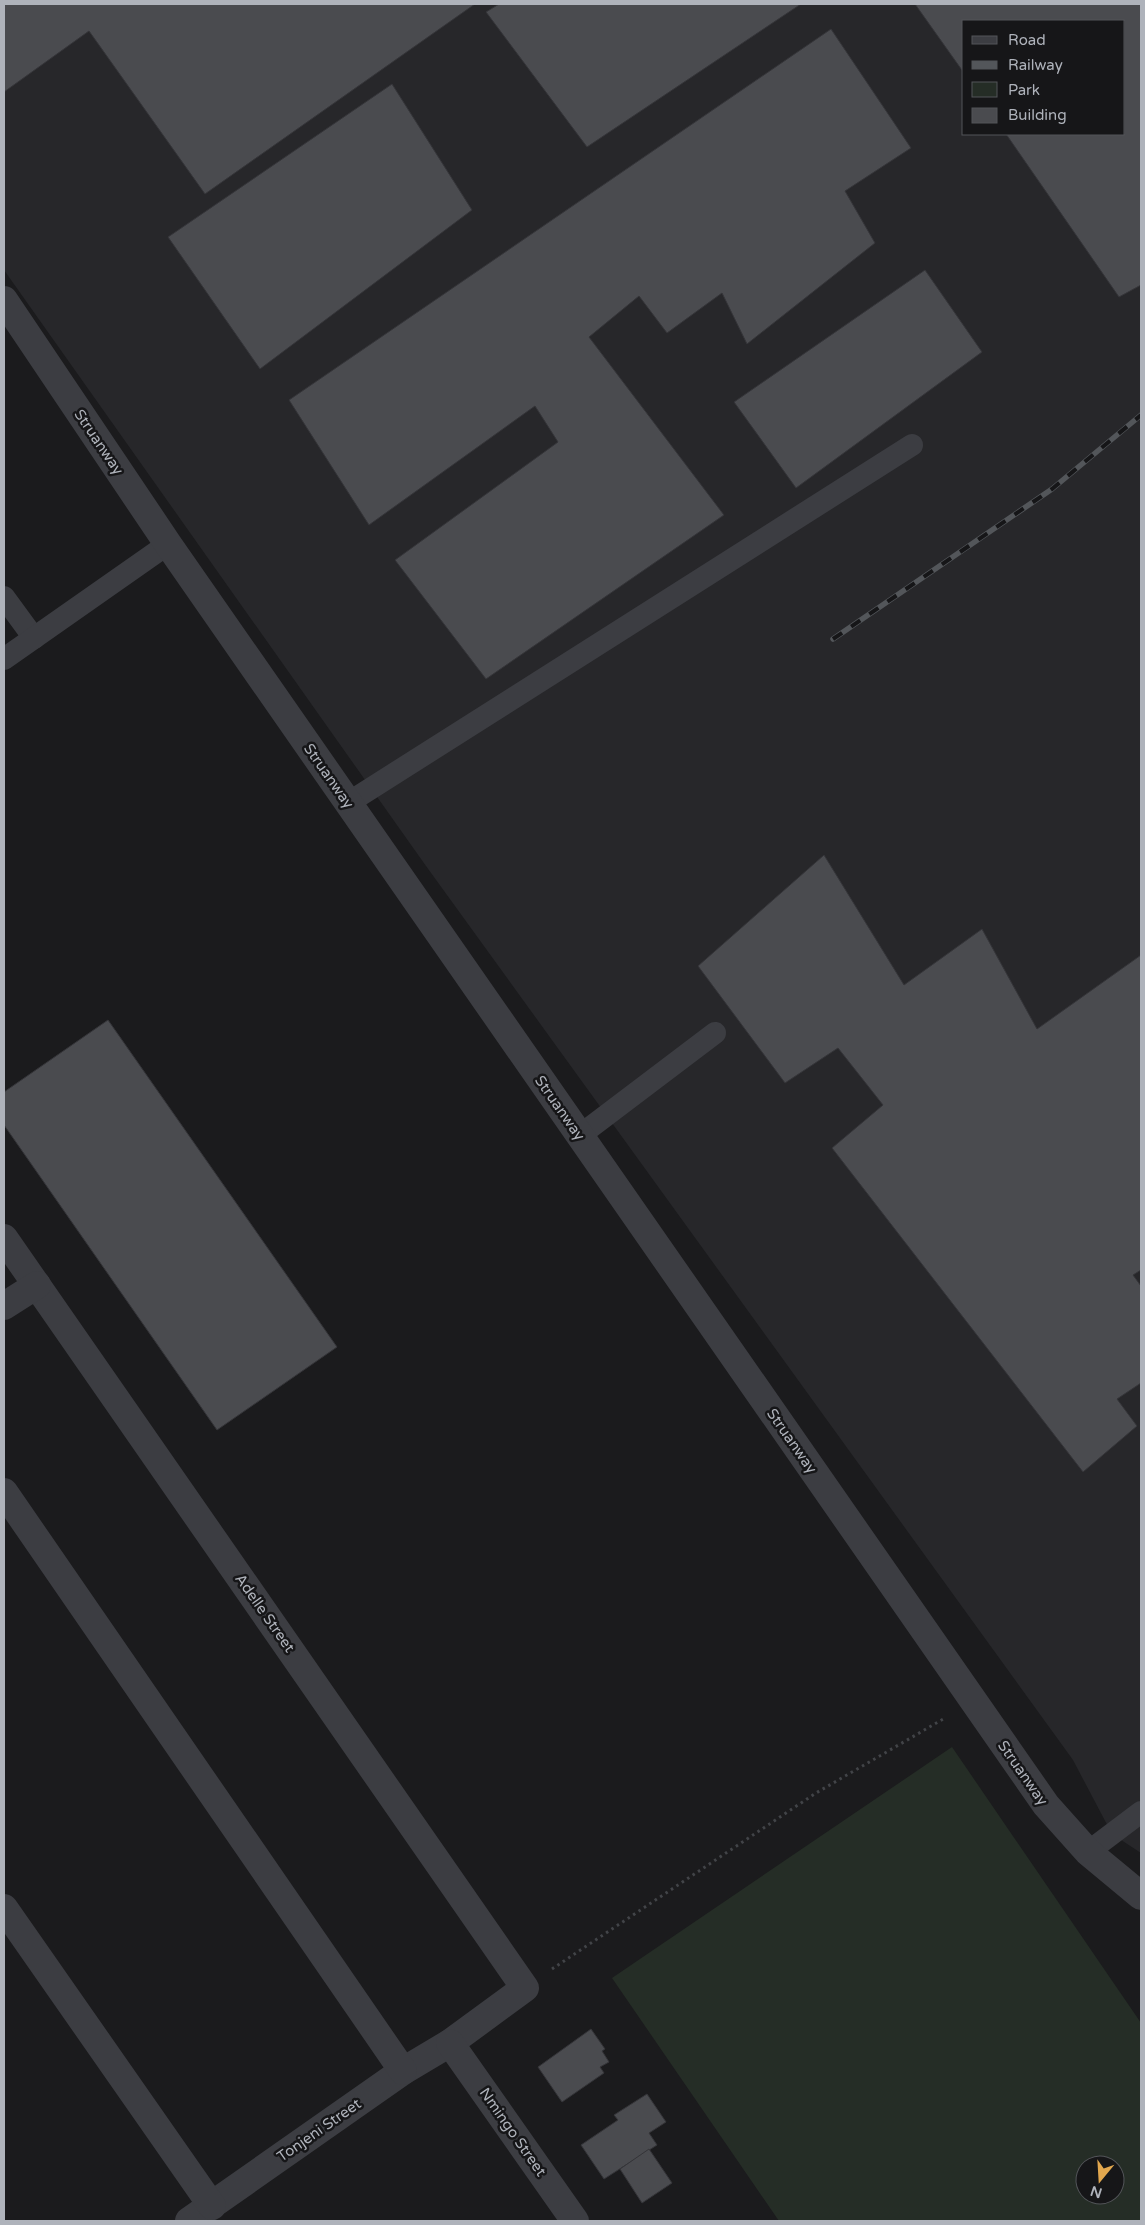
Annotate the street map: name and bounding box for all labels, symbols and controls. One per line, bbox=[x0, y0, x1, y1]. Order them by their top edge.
legend bbox=[962, 20, 1125, 135]
text: Road bbox=[1008, 31, 1046, 49]
text: Railway bbox=[1008, 56, 1063, 74]
text: Park bbox=[1008, 81, 1040, 99]
text: Building bbox=[1008, 106, 1067, 124]
street label: Struanway bbox=[71, 406, 127, 478]
street label: Struanway bbox=[300, 740, 358, 812]
street label: Struanway bbox=[531, 1072, 589, 1144]
street label: Struanway bbox=[763, 1405, 821, 1477]
street label: Adelle Street bbox=[231, 1570, 299, 1656]
street label: Struanway bbox=[994, 1737, 1052, 1809]
street label: Nmingo Street bbox=[476, 2084, 550, 2180]
street label: Tonjeni Street bbox=[274, 2094, 365, 2166]
north arrow bbox=[1075, 2155, 1125, 2205]
text: N bbox=[1088, 2182, 1104, 2202]

